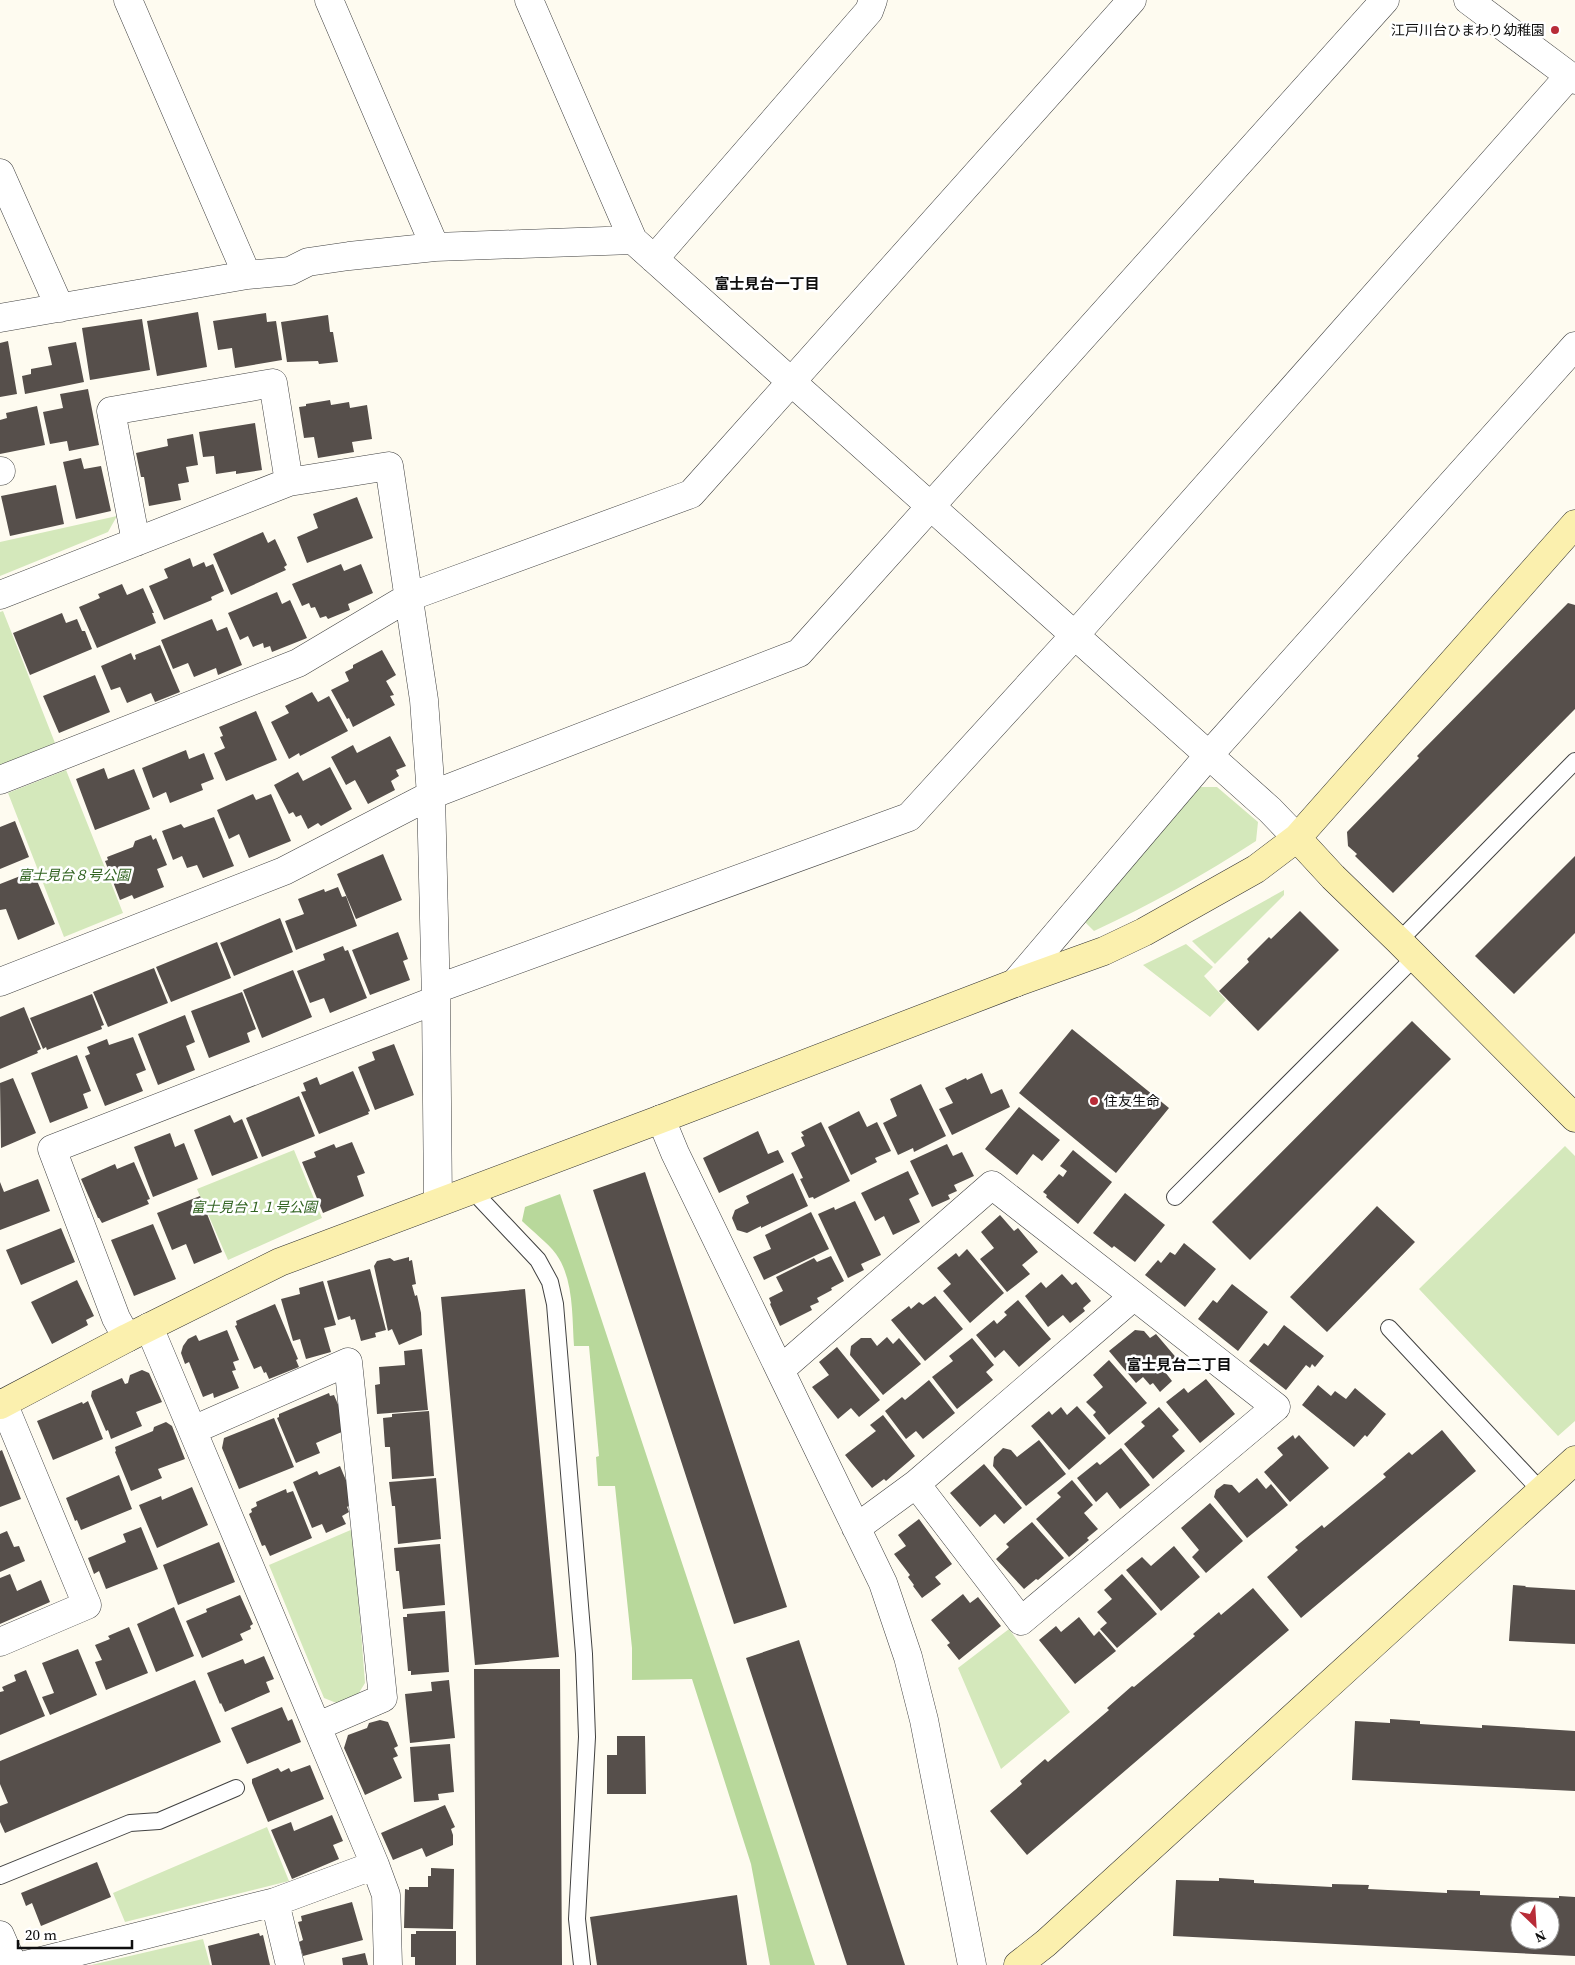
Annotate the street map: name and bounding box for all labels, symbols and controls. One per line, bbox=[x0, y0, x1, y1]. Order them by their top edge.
place label: 江戸川台ひまわり幼稚園 bbox=[1391, 20, 1545, 40]
marker: 江戸川台ひまわり幼稚園 bbox=[1549, 24, 1561, 36]
district label: 富士見台一丁目 bbox=[714, 273, 820, 294]
park label: 富士見台８号公園 bbox=[18, 865, 132, 885]
place label: 住友生命 bbox=[1104, 1091, 1160, 1111]
marker: 住友生命 bbox=[1088, 1095, 1100, 1107]
park label: 富士見台１１号公園 bbox=[191, 1197, 319, 1217]
district label: 富士見台二丁目 bbox=[1126, 1354, 1232, 1375]
north arrow bbox=[1510, 1900, 1560, 1950]
scale bar bbox=[18, 1918, 131, 1950]
text: 20 m bbox=[25, 1924, 57, 1945]
text: N bbox=[1532, 1926, 1549, 1948]

